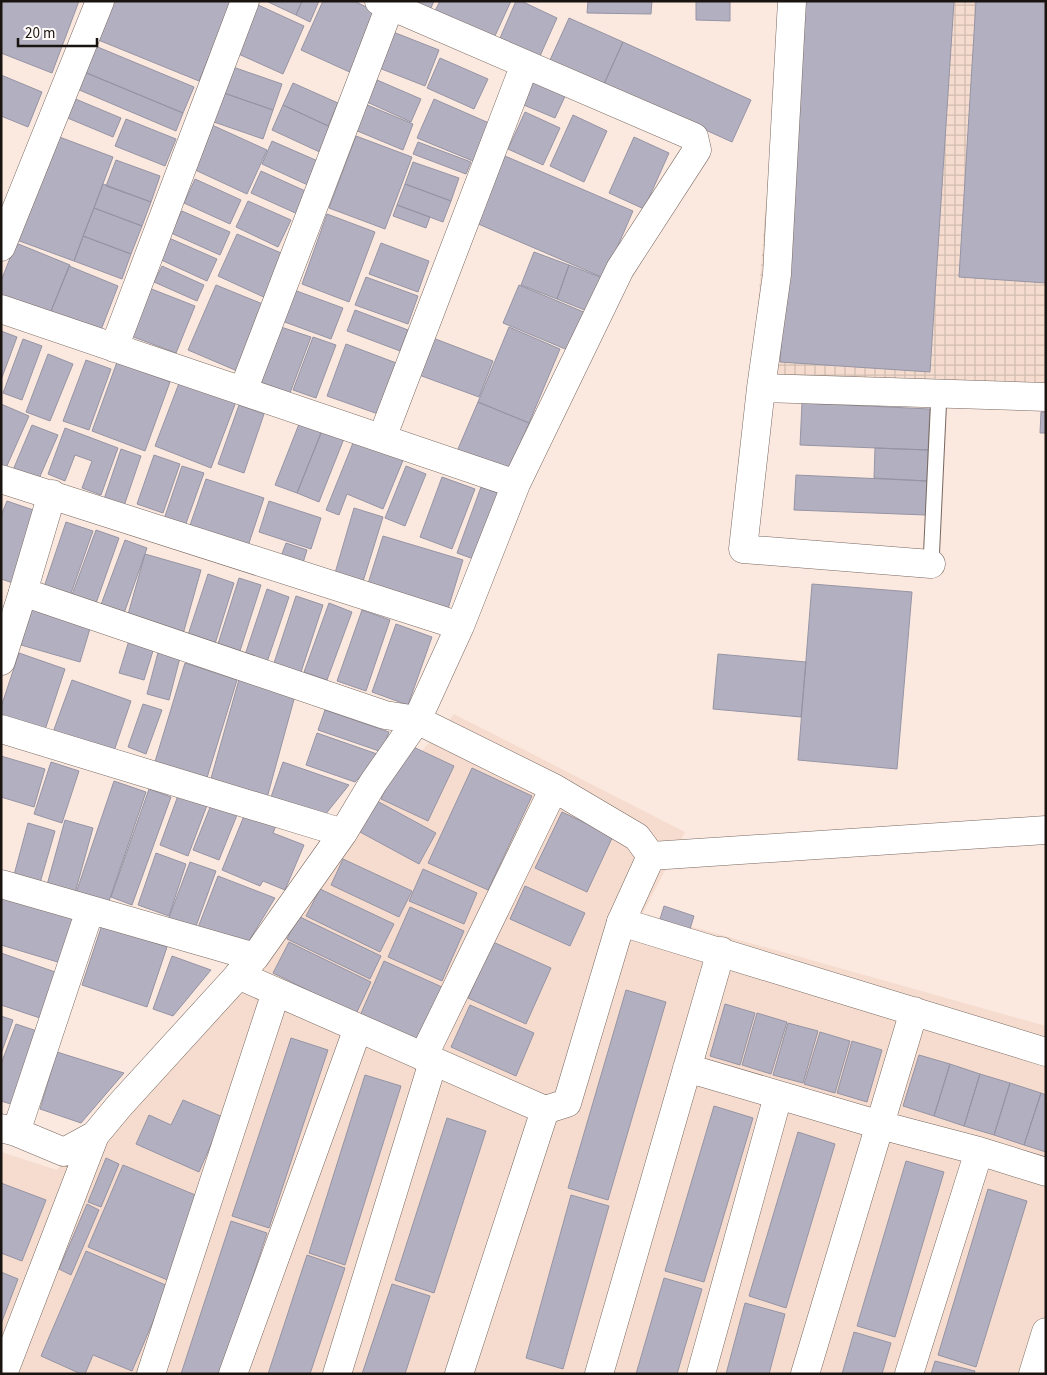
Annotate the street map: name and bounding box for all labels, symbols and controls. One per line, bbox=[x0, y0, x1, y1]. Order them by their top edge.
scale bar bbox=[18, 15, 96, 47]
text: 20 m bbox=[25, 23, 55, 44]

